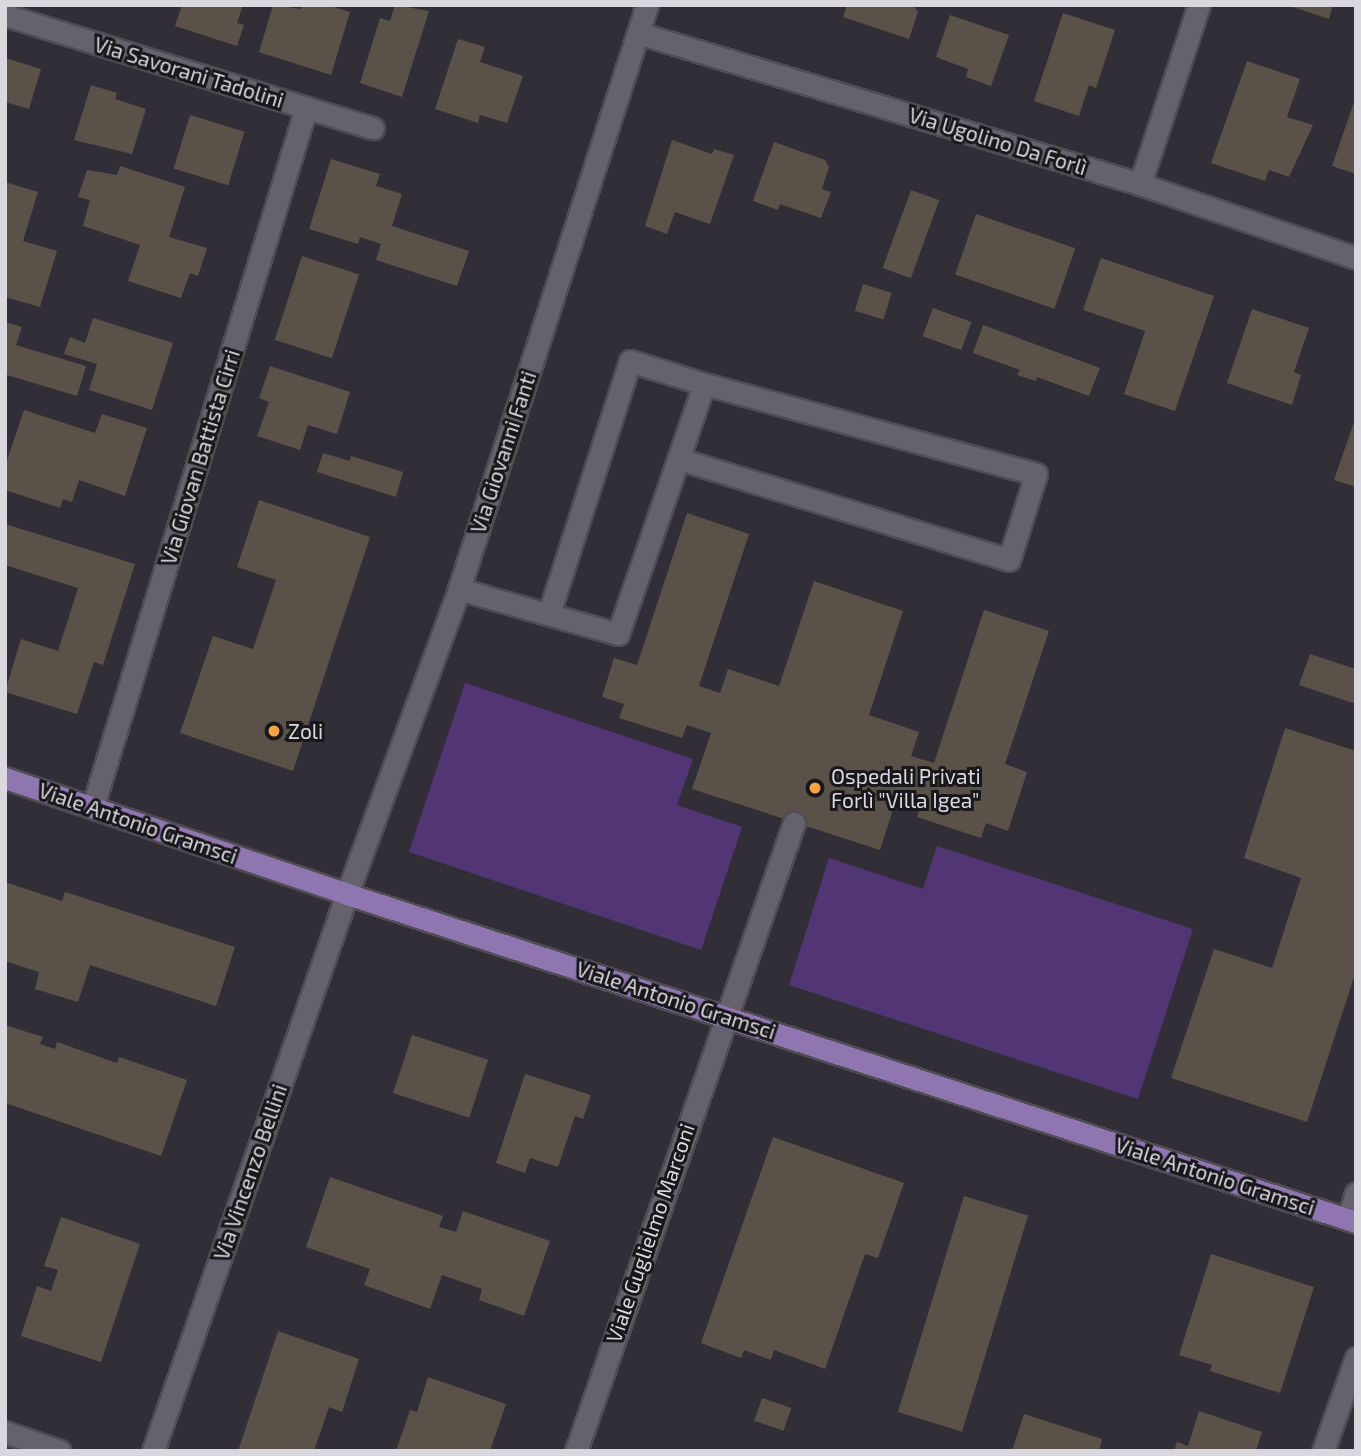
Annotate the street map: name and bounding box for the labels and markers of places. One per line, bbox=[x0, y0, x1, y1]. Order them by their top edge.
place label: Zoli bbox=[288, 718, 323, 744]
marker: Zoli bbox=[266, 723, 282, 739]
place label: Ospedali Privati Forlì "Villa Igea" bbox=[831, 763, 981, 813]
marker: Ospedali Privati Forlì "Villa Igea" bbox=[805, 778, 825, 798]

